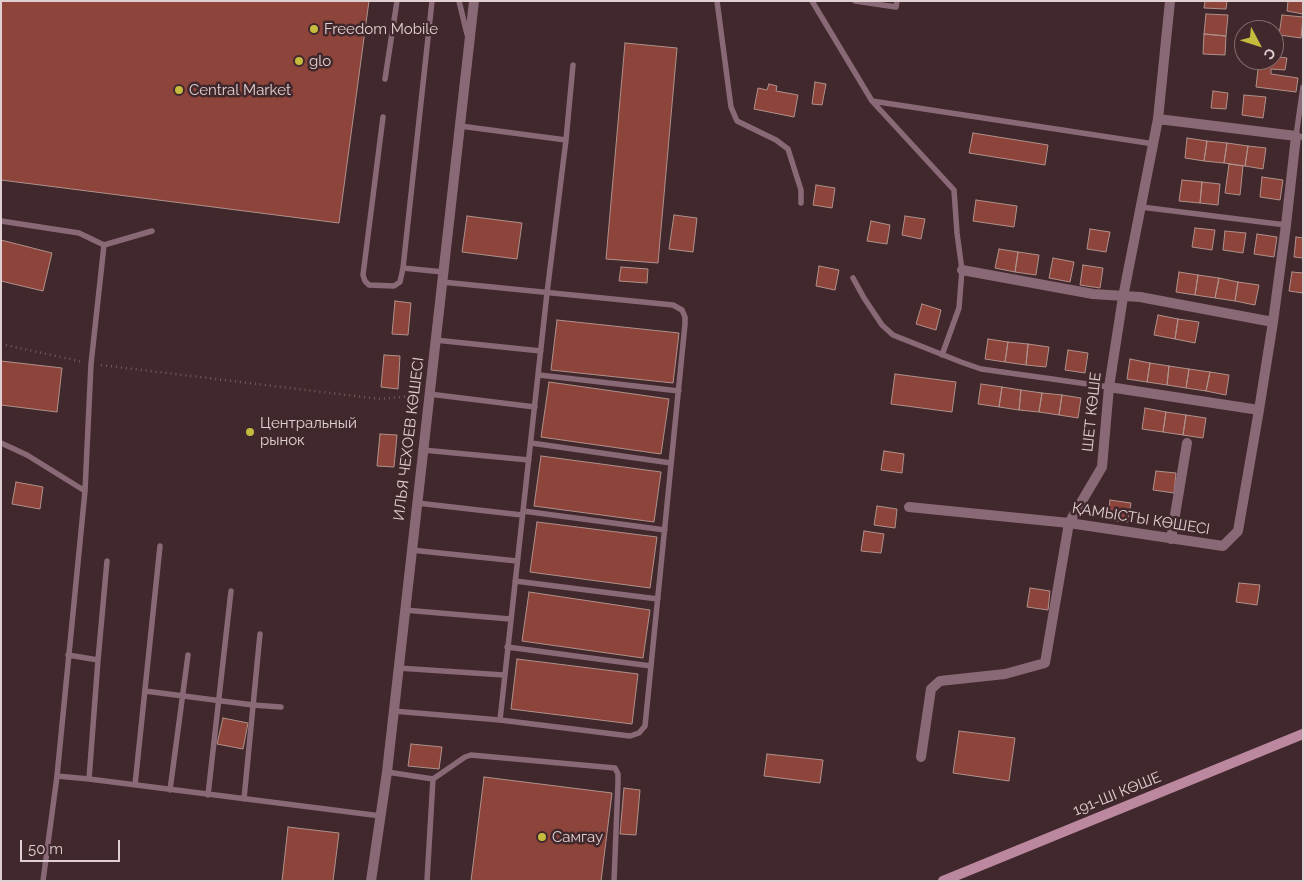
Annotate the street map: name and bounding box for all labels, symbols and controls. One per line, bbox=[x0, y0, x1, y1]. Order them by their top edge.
place label: Freedom Mobile bbox=[324, 20, 438, 38]
north arrow bbox=[1234, 20, 1284, 70]
marker: Freedom Mobile bbox=[308, 23, 320, 35]
text: С bbox=[1261, 45, 1279, 63]
place label: glo bbox=[309, 52, 331, 70]
marker: glo bbox=[293, 55, 305, 67]
place label: Central Market bbox=[189, 81, 291, 99]
marker: Central Market bbox=[173, 84, 185, 96]
street label: ИЛЬЯ ЧЕХОЕВ КӨШЕСІ bbox=[390, 356, 428, 522]
street label: ШЕТ КӨШЕ bbox=[1079, 371, 1105, 453]
place label: Центральный рынок bbox=[260, 414, 357, 449]
marker: Центральный рынок bbox=[244, 426, 256, 438]
street label: ҚАМЫСТЫ КӨШЕСІ bbox=[1071, 499, 1211, 539]
street label: 191-ШІ КӨШЕ bbox=[1070, 768, 1164, 820]
place label: Самгау bbox=[552, 828, 603, 846]
scale bar bbox=[22, 830, 122, 862]
marker: Самгау bbox=[536, 831, 548, 843]
text: 50 m bbox=[28, 840, 63, 858]

